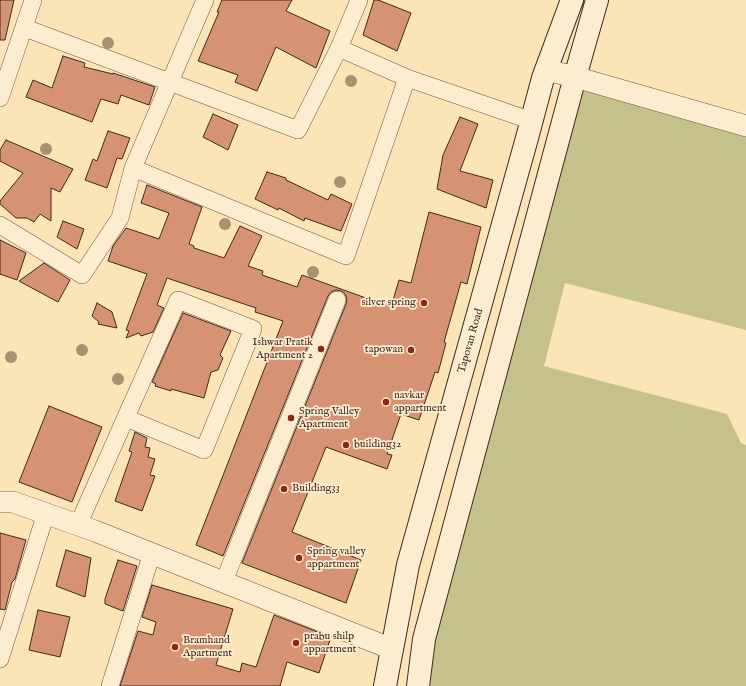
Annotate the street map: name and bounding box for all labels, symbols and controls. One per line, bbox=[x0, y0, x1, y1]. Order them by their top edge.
place label: silver spring bbox=[361, 296, 416, 310]
marker: silver spring bbox=[419, 298, 429, 308]
street label: Tapovan Road bbox=[455, 307, 487, 375]
place label: Ishwar Pratik Apartment 2 bbox=[253, 336, 313, 362]
place label: tapowan bbox=[365, 343, 403, 357]
marker: Ishwar Pratik Apartment 2 bbox=[316, 344, 326, 354]
marker: tapowan bbox=[406, 345, 416, 355]
place label: navkar appartment bbox=[394, 389, 446, 415]
marker: navkar appartment bbox=[381, 397, 391, 407]
place label: Spring Valley Apartment bbox=[299, 405, 359, 431]
marker: Spring Valley Apartment bbox=[286, 413, 296, 423]
place label: building32 bbox=[354, 438, 401, 452]
marker: building32 bbox=[341, 440, 351, 450]
place label: Building33 bbox=[292, 482, 340, 496]
marker: Building33 bbox=[279, 484, 289, 494]
place label: Spring valley appartment bbox=[307, 545, 366, 571]
marker: Spring valley appartment bbox=[294, 553, 304, 563]
place label: prabu shilp appartment bbox=[304, 630, 356, 656]
place label: Bramhand Apartment bbox=[183, 634, 232, 660]
marker: prabu shilp appartment bbox=[291, 638, 301, 648]
marker: Bramhand Apartment bbox=[170, 642, 180, 652]

